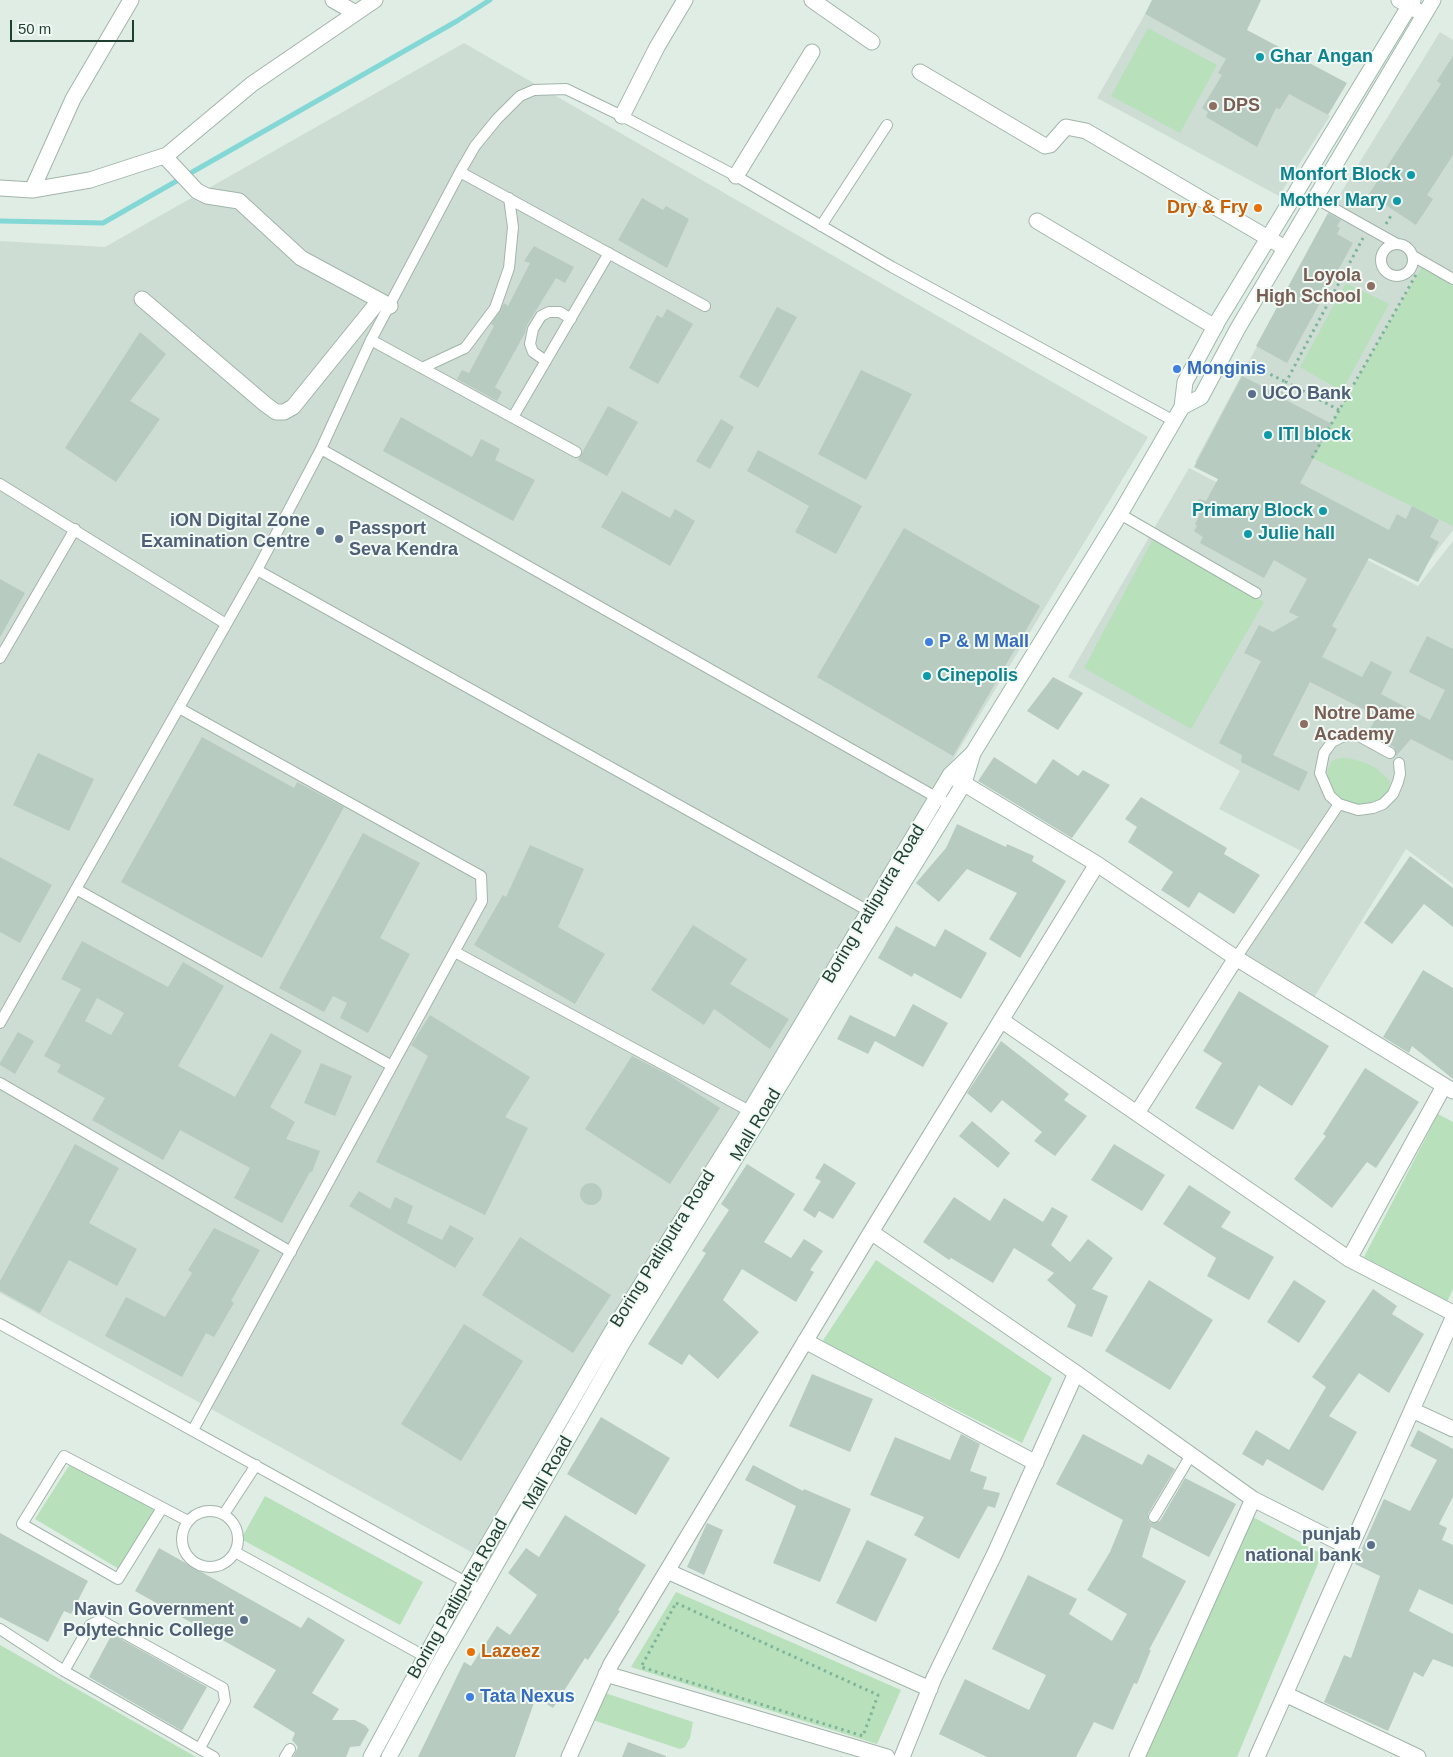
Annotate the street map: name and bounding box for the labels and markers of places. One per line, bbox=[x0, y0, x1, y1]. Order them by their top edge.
place label: Ghar Angan bbox=[1270, 46, 1373, 68]
marker: Ghar Angan bbox=[1254, 51, 1266, 63]
place label: DPS bbox=[1223, 95, 1260, 117]
marker: DPS bbox=[1207, 100, 1219, 112]
place label: Monfort Block bbox=[1280, 164, 1401, 186]
marker: Monfort Block bbox=[1405, 169, 1417, 181]
place label: Mother Mary bbox=[1280, 190, 1387, 212]
marker: Mother Mary bbox=[1391, 195, 1403, 207]
place label: Dry & Fry bbox=[1167, 197, 1248, 219]
marker: Dry & Fry bbox=[1252, 202, 1264, 214]
place label: Loyola High School bbox=[1256, 265, 1361, 308]
marker: Loyola High School bbox=[1365, 280, 1377, 292]
place label: Monginis bbox=[1187, 358, 1266, 380]
marker: Monginis bbox=[1171, 363, 1183, 375]
place label: UCO Bank bbox=[1262, 383, 1351, 405]
marker: UCO Bank bbox=[1246, 388, 1258, 400]
place label: ITI block bbox=[1278, 424, 1351, 446]
marker: ITI block bbox=[1262, 429, 1274, 441]
place label: Primary Block bbox=[1192, 500, 1313, 522]
marker: Primary Block bbox=[1317, 505, 1329, 517]
place label: iON Digital Zone Examination Centre bbox=[141, 510, 310, 552]
place label: Passport Seva Kendra bbox=[349, 518, 458, 560]
place label: Julie hall bbox=[1258, 523, 1335, 545]
marker: iON Digital Zone Examination Centre bbox=[314, 525, 326, 537]
marker: Julie hall bbox=[1242, 528, 1254, 540]
marker: Passport Seva Kendra bbox=[333, 533, 345, 545]
place label: P & M Mall bbox=[939, 631, 1029, 653]
marker: P & M Mall bbox=[923, 636, 935, 648]
place label: Cinepolis bbox=[937, 665, 1018, 687]
marker: Cinepolis bbox=[921, 670, 933, 682]
place label: Notre Dame Academy bbox=[1314, 703, 1415, 746]
marker: Notre Dame Academy bbox=[1298, 718, 1310, 730]
place label: punjab national bank bbox=[1245, 1524, 1361, 1566]
marker: punjab national bank bbox=[1365, 1539, 1377, 1551]
place label: Navin Government Polytechnic College bbox=[63, 1599, 234, 1642]
marker: Navin Government Polytechnic College bbox=[238, 1614, 250, 1626]
place label: Lazeez bbox=[481, 1641, 540, 1663]
marker: Lazeez bbox=[465, 1646, 477, 1658]
place label: Tata Nexus bbox=[480, 1686, 575, 1708]
marker: Tata Nexus bbox=[464, 1691, 476, 1703]

